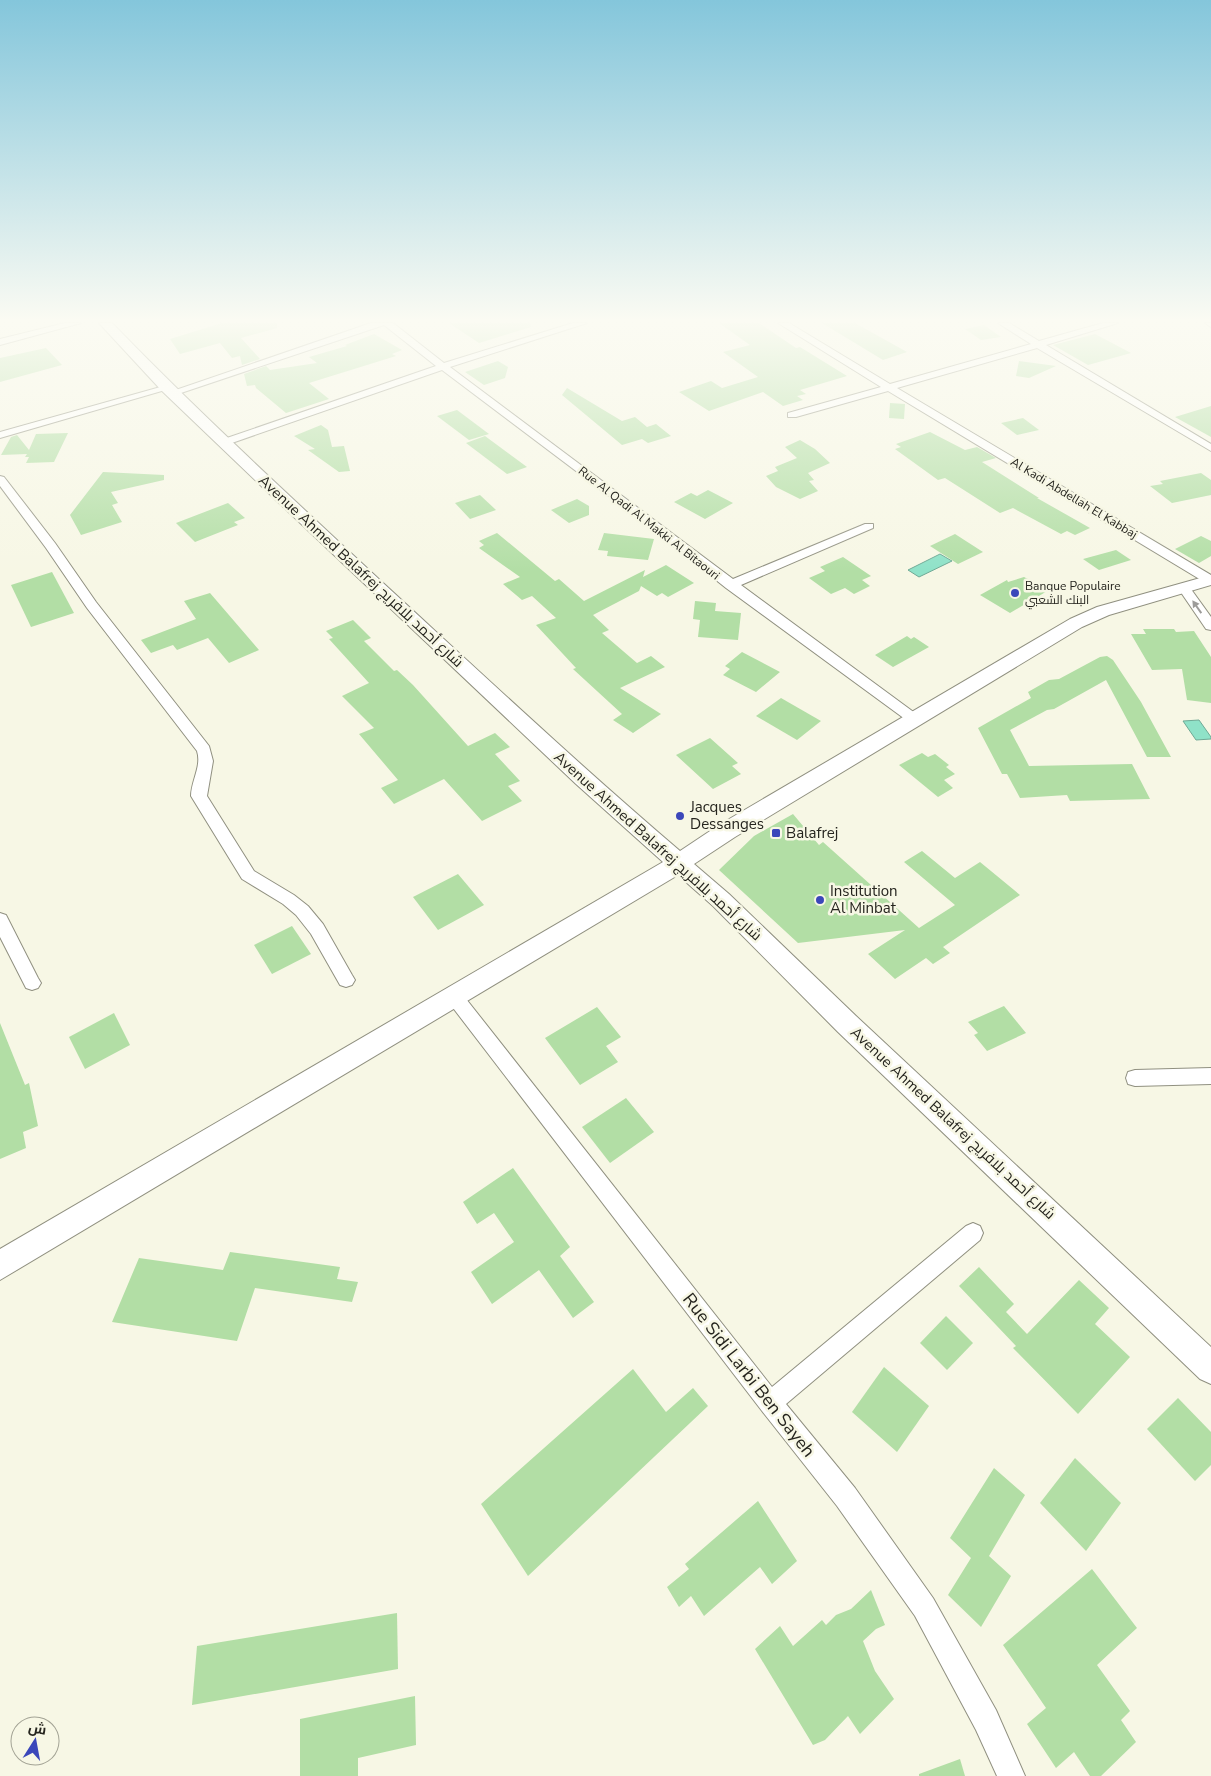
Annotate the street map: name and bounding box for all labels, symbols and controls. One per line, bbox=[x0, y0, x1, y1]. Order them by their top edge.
street label: Al Kadi Abdellah El Kabbaj bbox=[1008, 454, 1141, 542]
street label: Rue Al Qadi Al Makki Al Bitaouri bbox=[575, 463, 723, 583]
street label: Avenue Ahmed Balafrej شارع أحمد بلافريج bbox=[253, 470, 468, 672]
place label: Banque Populaire البنك الشعبي bbox=[1025, 578, 1121, 610]
marker: Banque Populaire البنك الشعبي bbox=[1009, 587, 1021, 599]
one-way arrow bbox=[1192, 601, 1203, 614]
street label: Avenue Ahmed Balafrej شارع أحمد بلافريج bbox=[549, 747, 766, 946]
place label: Jacques Dessanges bbox=[689, 797, 764, 834]
marker: Jacques Dessanges bbox=[674, 810, 686, 822]
place label: Balafrej bbox=[786, 823, 838, 843]
marker: Balafrej bbox=[770, 827, 782, 839]
place label: Institution Al Minbat bbox=[830, 881, 898, 918]
marker: Institution Al Minbat bbox=[814, 894, 826, 906]
street label: Avenue Ahmed Balafrej شارع أحمد بلافريج bbox=[845, 1022, 1060, 1224]
street label: Rue Sidi Larbi Ben Sayeh bbox=[677, 1288, 821, 1462]
north arrow bbox=[10, 1716, 60, 1766]
text: ش bbox=[27, 1718, 48, 1740]

